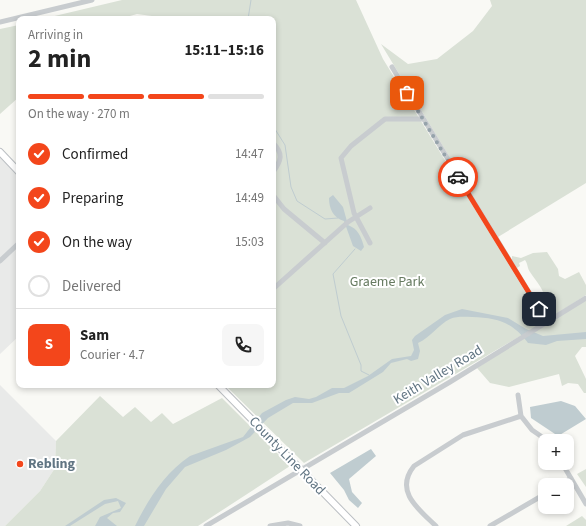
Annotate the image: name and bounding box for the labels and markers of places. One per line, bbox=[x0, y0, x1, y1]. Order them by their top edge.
pin bbox=[390, 76, 424, 110]
pin bbox=[522, 292, 556, 326]
place label: Rebling bbox=[28, 454, 76, 474]
marker: Rebling bbox=[15, 459, 25, 469]

